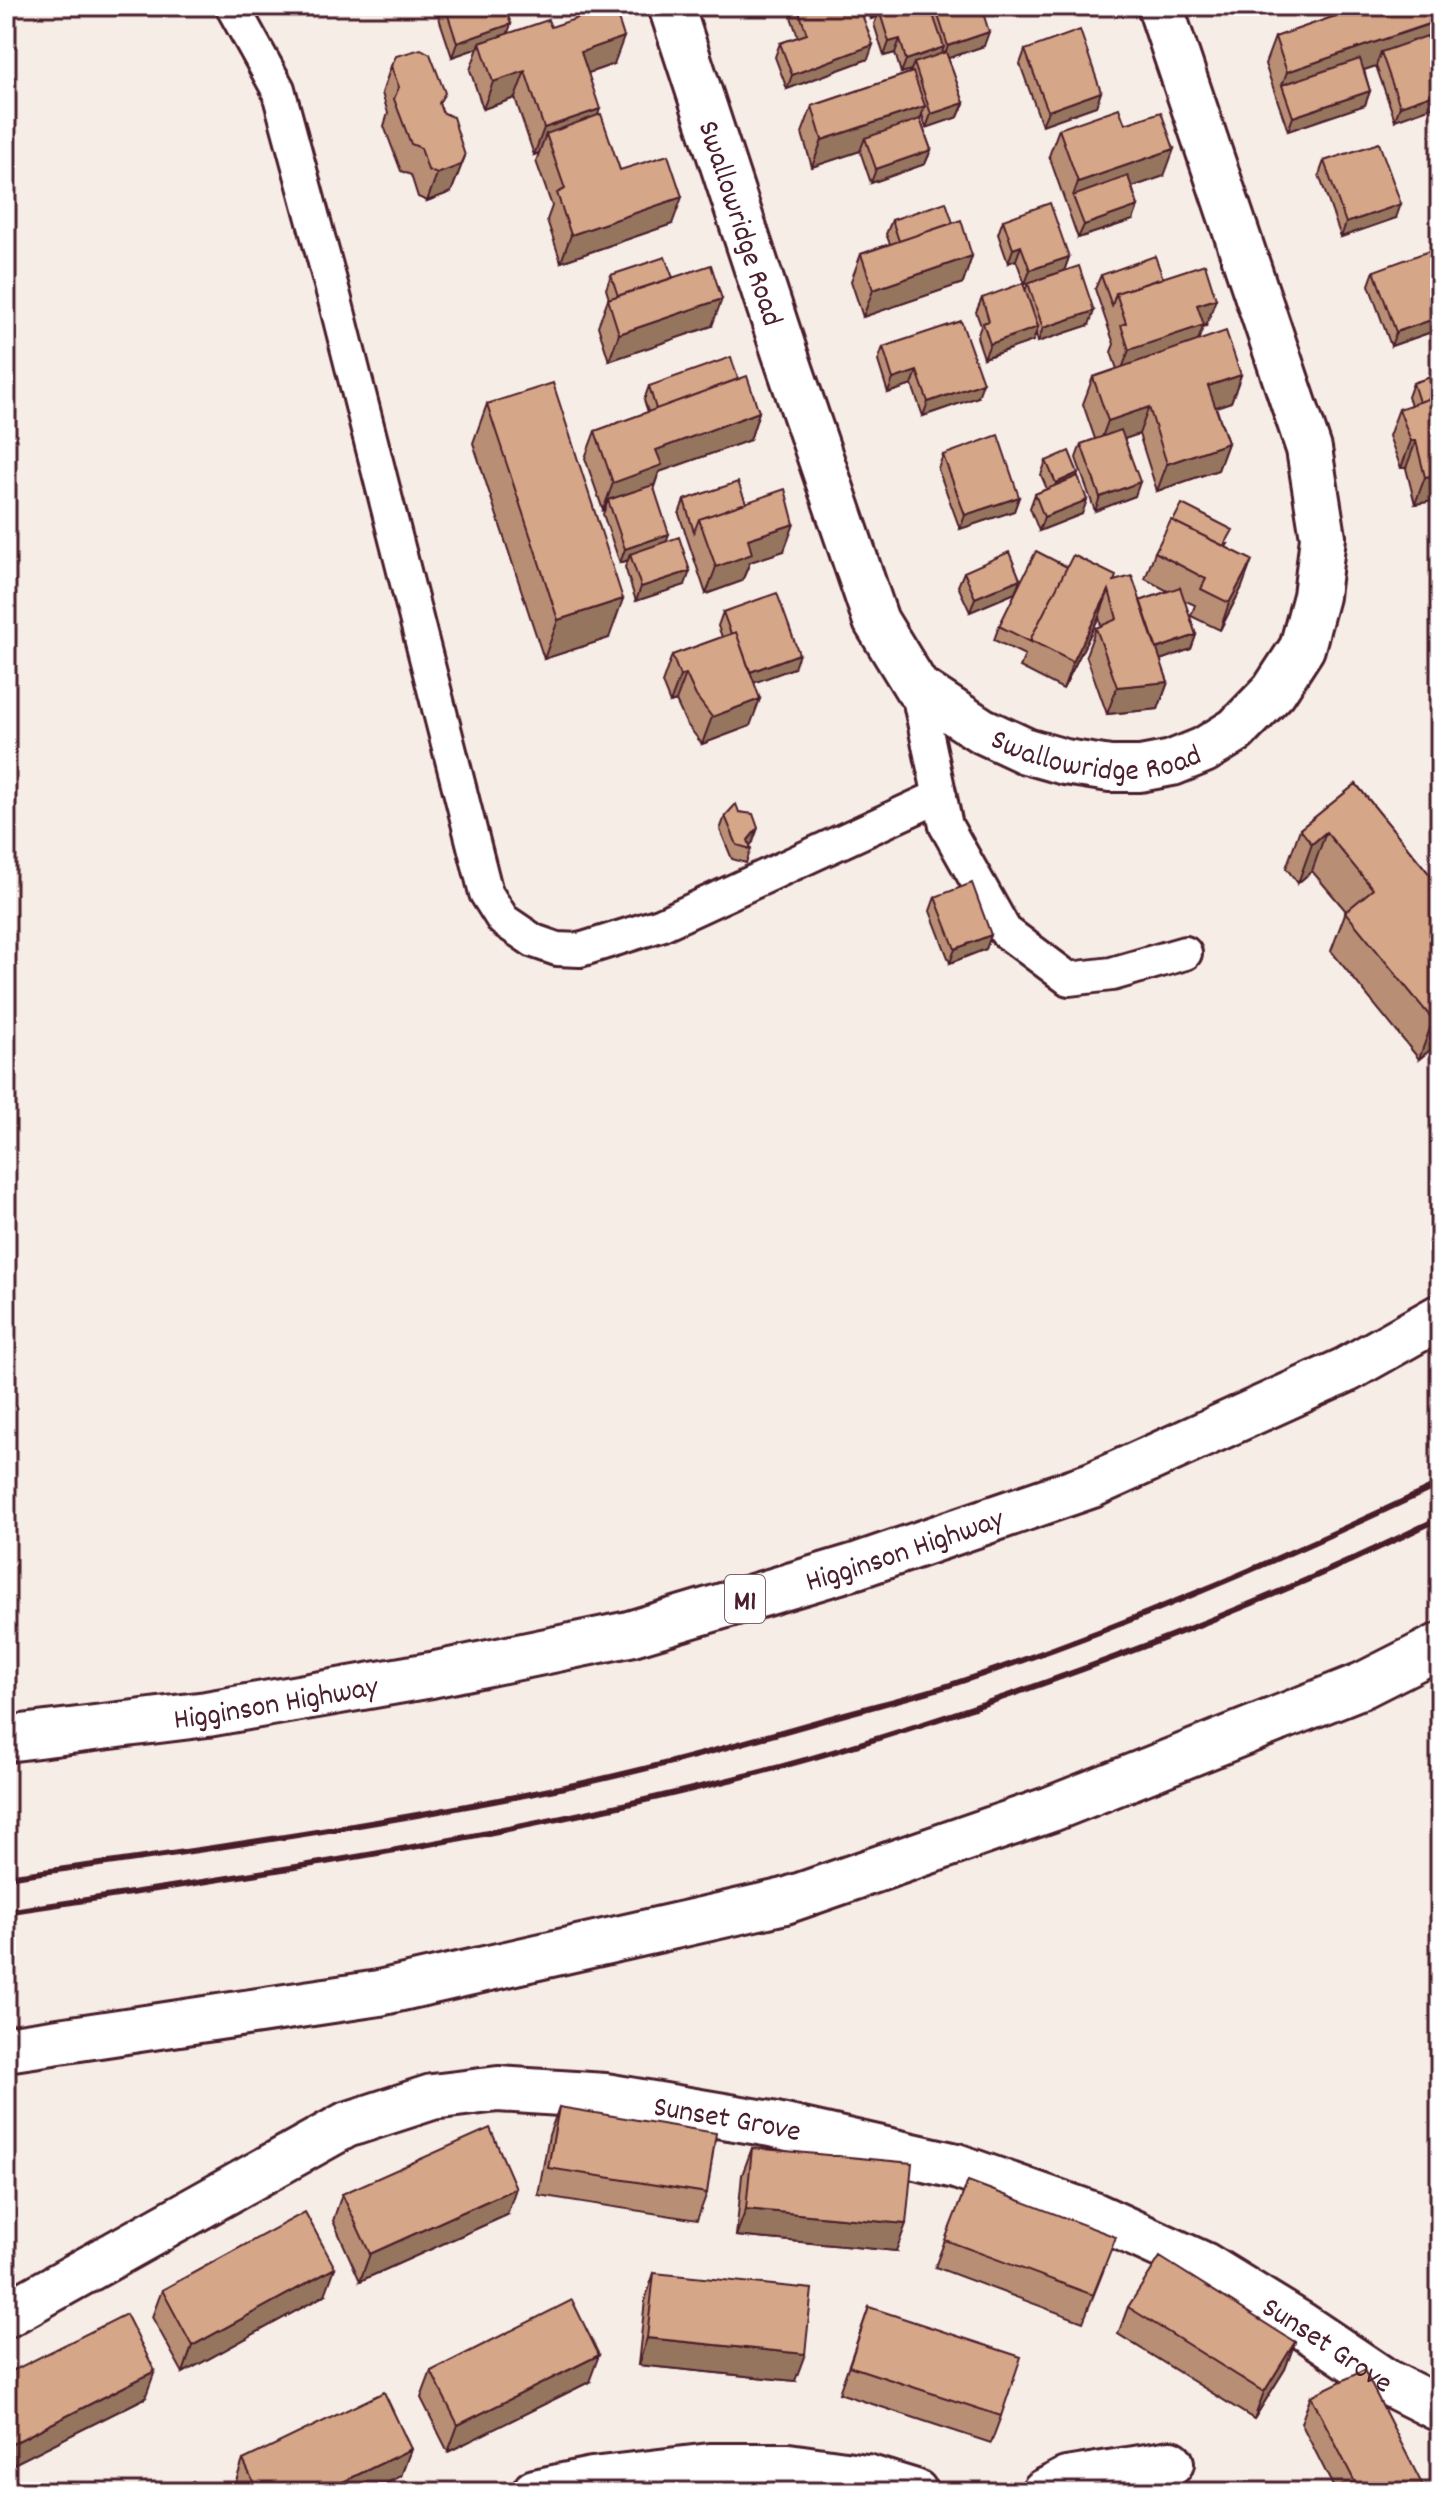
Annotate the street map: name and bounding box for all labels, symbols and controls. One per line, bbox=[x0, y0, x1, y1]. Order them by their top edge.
street label: Swallowridge Road bbox=[684, 116, 791, 332]
street label: Swallowridge Road bbox=[982, 720, 1209, 795]
street label: Higginson Highway bbox=[801, 1500, 1011, 1606]
road number: M1 bbox=[725, 1575, 765, 1623]
street label: Higginson Highway bbox=[171, 1667, 382, 1744]
street label: Sunset Grove bbox=[650, 2088, 805, 2156]
street label: Sunset Grove bbox=[1252, 2288, 1400, 2406]

